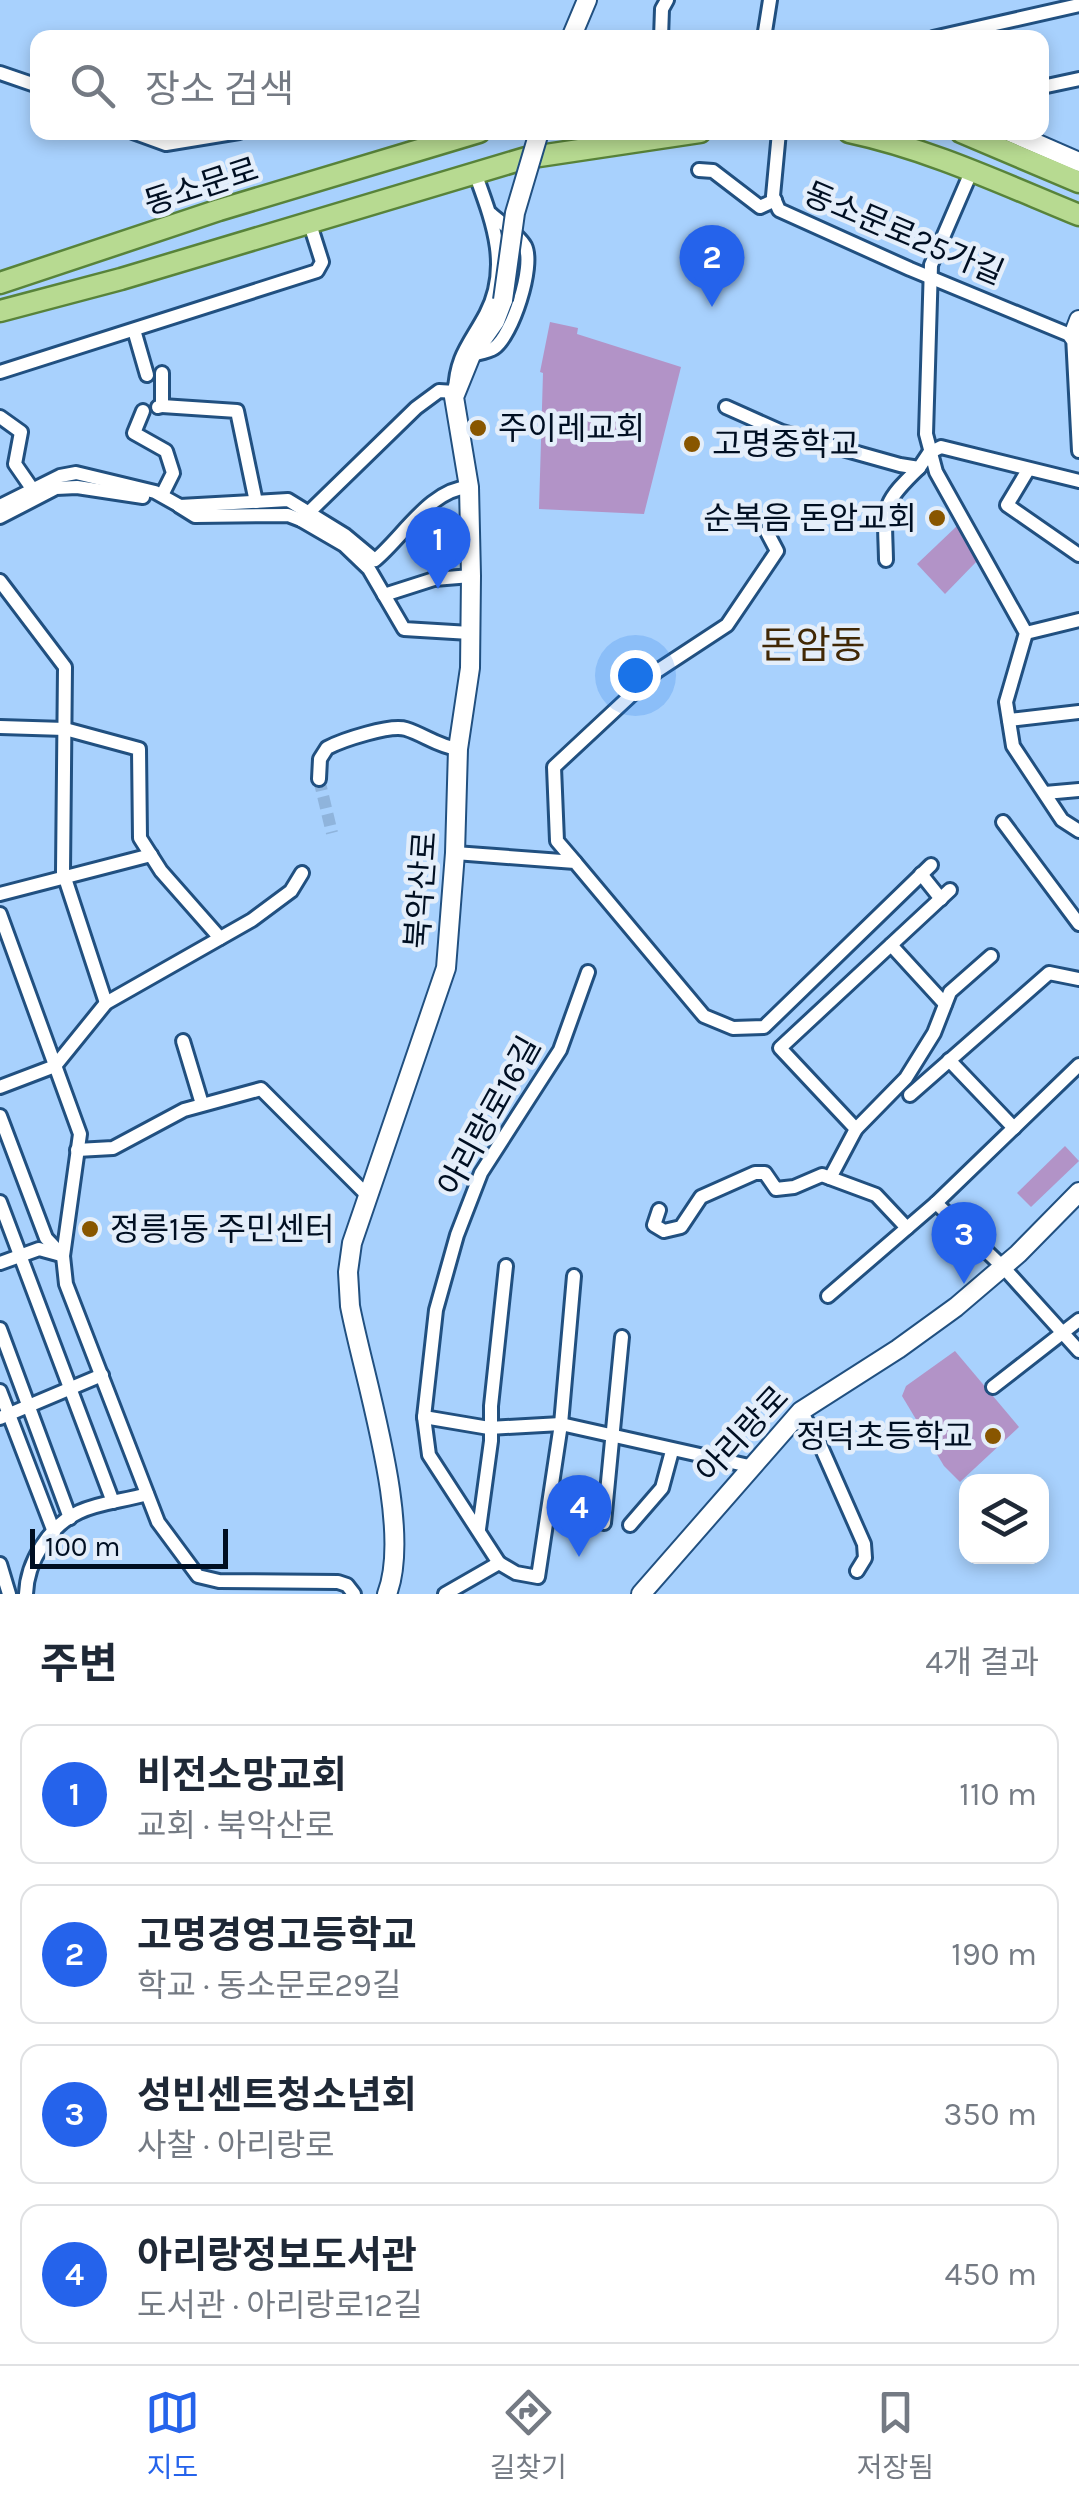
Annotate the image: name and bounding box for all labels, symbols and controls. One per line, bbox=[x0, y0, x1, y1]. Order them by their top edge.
search box bbox=[30, 30, 1049, 140]
icon: search bbox=[65, 58, 120, 113]
text: 장소 검색 bbox=[145, 67, 294, 112]
street label: 동소문로 bbox=[139, 151, 263, 222]
street label: 동소문로25가길 bbox=[798, 175, 1009, 292]
pin: 2 bbox=[680, 224, 744, 307]
place label: 주이레교회 bbox=[498, 410, 645, 447]
marker: 주이레교회 bbox=[467, 417, 489, 439]
place label: 고명중학교 bbox=[712, 426, 859, 463]
marker: 고명중학교 bbox=[681, 433, 703, 455]
place label: 순복음 돈암교회 bbox=[703, 500, 917, 537]
pin: 1 bbox=[406, 506, 470, 589]
marker: 순복음 돈암교회 bbox=[926, 507, 948, 529]
district label: 돈암동 bbox=[761, 623, 865, 668]
your location bbox=[610, 650, 661, 701]
street label: 북악산로 bbox=[399, 830, 444, 950]
street label: 아리랑로16길 bbox=[431, 1030, 548, 1202]
pin: 3 bbox=[932, 1202, 996, 1284]
place label: 정릉1동 주민센터 bbox=[110, 1211, 334, 1248]
marker: 정릉1동 주민센터 bbox=[79, 1218, 101, 1240]
street label: 아리랑로 bbox=[689, 1379, 796, 1490]
place label: 정덕초등학교 bbox=[796, 1418, 973, 1455]
marker: 정덕초등학교 bbox=[982, 1425, 1004, 1447]
pin: 4 bbox=[546, 1474, 612, 1557]
map controls bbox=[959, 1474, 1049, 1564]
button: layers bbox=[959, 1474, 1049, 1564]
scale bar bbox=[30, 1524, 228, 1568]
text: 100 m bbox=[45, 1530, 120, 1563]
text: 주변 bbox=[40, 1639, 117, 1689]
text: 4개 결과 bbox=[925, 1644, 1039, 1681]
text: 비전소망교회 bbox=[137, 1753, 347, 1798]
text: 1 bbox=[69, 1776, 80, 1813]
text: 110 m bbox=[959, 1776, 1037, 1813]
text: 교회 · 북악산로 bbox=[137, 1807, 335, 1844]
text: 고명경영고등학교 bbox=[137, 1913, 417, 1958]
text: 2 bbox=[65, 1936, 84, 1973]
text: 190 m bbox=[951, 1936, 1037, 1973]
text: 학교 · 동소문로29길 bbox=[137, 1967, 401, 2004]
text: 성빈센트청소년회 bbox=[137, 2073, 417, 2118]
text: 3 bbox=[65, 2096, 84, 2133]
text: 350 m bbox=[944, 2096, 1037, 2133]
text: 사찰 · 아리랑로 bbox=[137, 2127, 335, 2164]
text: 아리랑정보도서관 bbox=[137, 2233, 417, 2278]
text: 4 bbox=[65, 2256, 84, 2293]
text: 450 m bbox=[945, 2256, 1037, 2293]
text: 도서관 · 아리랑로12길 bbox=[137, 2287, 423, 2324]
tab: 지도 bbox=[145, 2385, 200, 2485]
tab: 길찾기 bbox=[490, 2385, 567, 2485]
tab: 저장됨 bbox=[857, 2385, 934, 2485]

